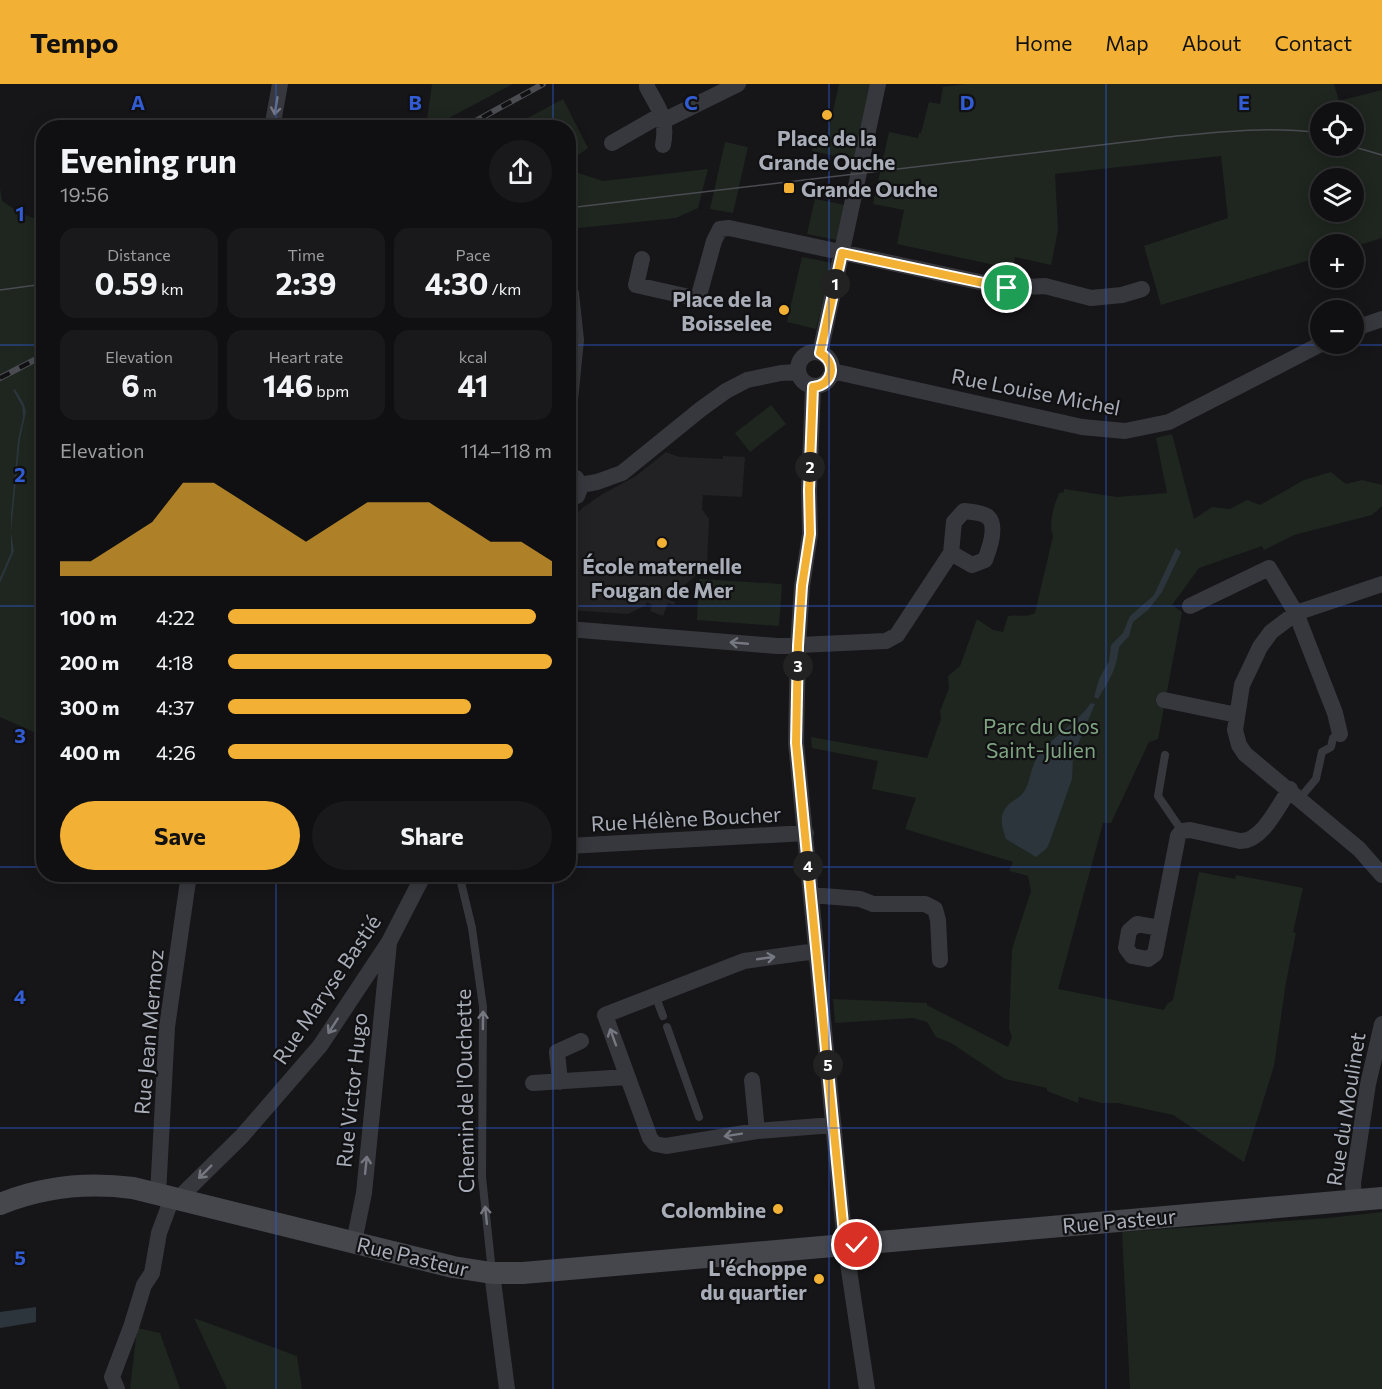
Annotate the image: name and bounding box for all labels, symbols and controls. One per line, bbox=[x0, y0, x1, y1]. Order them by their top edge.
text: Tempo bbox=[30, 25, 119, 59]
text: Home bbox=[1015, 30, 1072, 55]
text: Map bbox=[1105, 30, 1149, 55]
text: About bbox=[1182, 30, 1241, 55]
text: Contact bbox=[1274, 30, 1352, 55]
text: A bbox=[131, 90, 145, 114]
text: B bbox=[408, 90, 422, 114]
text: C bbox=[684, 90, 698, 114]
text: D bbox=[960, 90, 974, 114]
text: E bbox=[1238, 90, 1250, 114]
one-way arrow bbox=[270, 95, 281, 115]
map controls bbox=[1310, 102, 1364, 354]
button: locate bbox=[1310, 102, 1364, 156]
marker: Place de la Grande Ouche bbox=[820, 108, 834, 122]
place label: Place de la Grande Ouche bbox=[759, 125, 895, 174]
text: Evening run bbox=[60, 139, 237, 180]
button: share bbox=[489, 140, 552, 203]
button: layers bbox=[1310, 168, 1364, 222]
place label: Grande Ouche bbox=[801, 176, 938, 201]
marker: Grande Ouche bbox=[782, 181, 796, 195]
text: 19:56 bbox=[60, 182, 109, 206]
text: 1 bbox=[15, 201, 25, 225]
button: + bbox=[1310, 234, 1364, 288]
text: Distance bbox=[107, 245, 171, 264]
text: Time bbox=[288, 245, 324, 264]
text: Pace bbox=[456, 245, 490, 264]
pin bbox=[981, 262, 1032, 313]
text: 0.59 bbox=[94, 264, 158, 301]
text: 2:39 bbox=[276, 264, 337, 301]
text: 4:30 bbox=[425, 264, 488, 301]
pin: 1 bbox=[820, 269, 850, 299]
icon: arrive bbox=[990, 271, 1023, 304]
text: 1 bbox=[831, 274, 839, 293]
text: km bbox=[158, 279, 184, 298]
text: /km bbox=[488, 279, 521, 298]
place label: Place de la Boisselee bbox=[672, 286, 772, 335]
button: − bbox=[1310, 300, 1364, 354]
marker: Place de la Boisselee bbox=[777, 303, 791, 317]
text: Elevation bbox=[105, 347, 173, 366]
text: Heart rate bbox=[269, 347, 343, 366]
text: kcal bbox=[459, 347, 487, 366]
street label: Rue Louise Michel bbox=[949, 362, 1123, 420]
text: 6 bbox=[121, 366, 140, 403]
text: 146 bbox=[263, 366, 313, 403]
text: 41 bbox=[457, 366, 489, 403]
text: m bbox=[140, 381, 157, 400]
text: bpm bbox=[313, 381, 349, 400]
text: Elevation bbox=[60, 438, 145, 462]
text: 114–118 m bbox=[461, 438, 552, 462]
pin: 2 bbox=[795, 452, 825, 482]
text: 2 bbox=[805, 457, 815, 476]
text: 2 bbox=[14, 462, 26, 486]
marker: École maternelle Fougan de Mer bbox=[655, 536, 669, 550]
place label: École maternelle Fougan de Mer bbox=[582, 553, 742, 602]
text: 100 m bbox=[60, 605, 117, 629]
text: 4:22 bbox=[156, 605, 195, 629]
one-way arrow bbox=[730, 638, 750, 649]
text: 200 m bbox=[60, 650, 119, 674]
text: 4:18 bbox=[156, 650, 193, 674]
pin: 3 bbox=[783, 651, 813, 681]
text: 3 bbox=[793, 656, 803, 675]
text: 300 m bbox=[60, 695, 120, 719]
text: 4:37 bbox=[156, 695, 195, 719]
park label: Parc du Clos Saint-Julien bbox=[983, 713, 1099, 762]
text: 3 bbox=[14, 723, 26, 747]
text: 400 m bbox=[60, 740, 120, 764]
text: 4:26 bbox=[156, 740, 196, 764]
button: Save bbox=[60, 801, 300, 870]
button: Share bbox=[312, 801, 552, 870]
street label: Rue Hélène Boucher bbox=[590, 801, 782, 835]
pin: 4 bbox=[793, 851, 823, 881]
text: 4 bbox=[803, 856, 813, 875]
street label: Rue Maryse Bastié bbox=[267, 910, 385, 1068]
street label: Rue Jean Mermoz bbox=[128, 948, 168, 1116]
one-way arrow bbox=[756, 952, 776, 963]
text: 4 bbox=[14, 984, 26, 1008]
street label: Chemin de l'Ouchette bbox=[450, 989, 478, 1193]
one-way arrow bbox=[477, 1010, 489, 1030]
street label: Rue Victor Hugo bbox=[330, 1011, 372, 1169]
one-way arrow bbox=[327, 1017, 339, 1033]
one-way arrow bbox=[606, 1028, 617, 1046]
street label: Rue du Moulinet bbox=[1321, 1030, 1369, 1188]
pin: 5 bbox=[813, 1050, 843, 1080]
text: 5 bbox=[823, 1055, 833, 1074]
one-way arrow bbox=[724, 1129, 743, 1140]
one-way arrow bbox=[361, 1156, 372, 1175]
one-way arrow bbox=[198, 1165, 213, 1180]
place label: Colombine bbox=[661, 1197, 766, 1222]
marker: Colombine bbox=[771, 1202, 785, 1216]
street label: Rue Pasteur bbox=[1061, 1203, 1177, 1237]
one-way arrow bbox=[480, 1205, 491, 1225]
pin bbox=[831, 1219, 882, 1270]
icon: check bbox=[840, 1228, 873, 1261]
street label: Rue Pasteur bbox=[355, 1231, 471, 1281]
text: 5 bbox=[14, 1245, 26, 1269]
place label: L'échoppe du quartier bbox=[700, 1255, 807, 1304]
marker: L'échoppe du quartier bbox=[812, 1272, 826, 1286]

